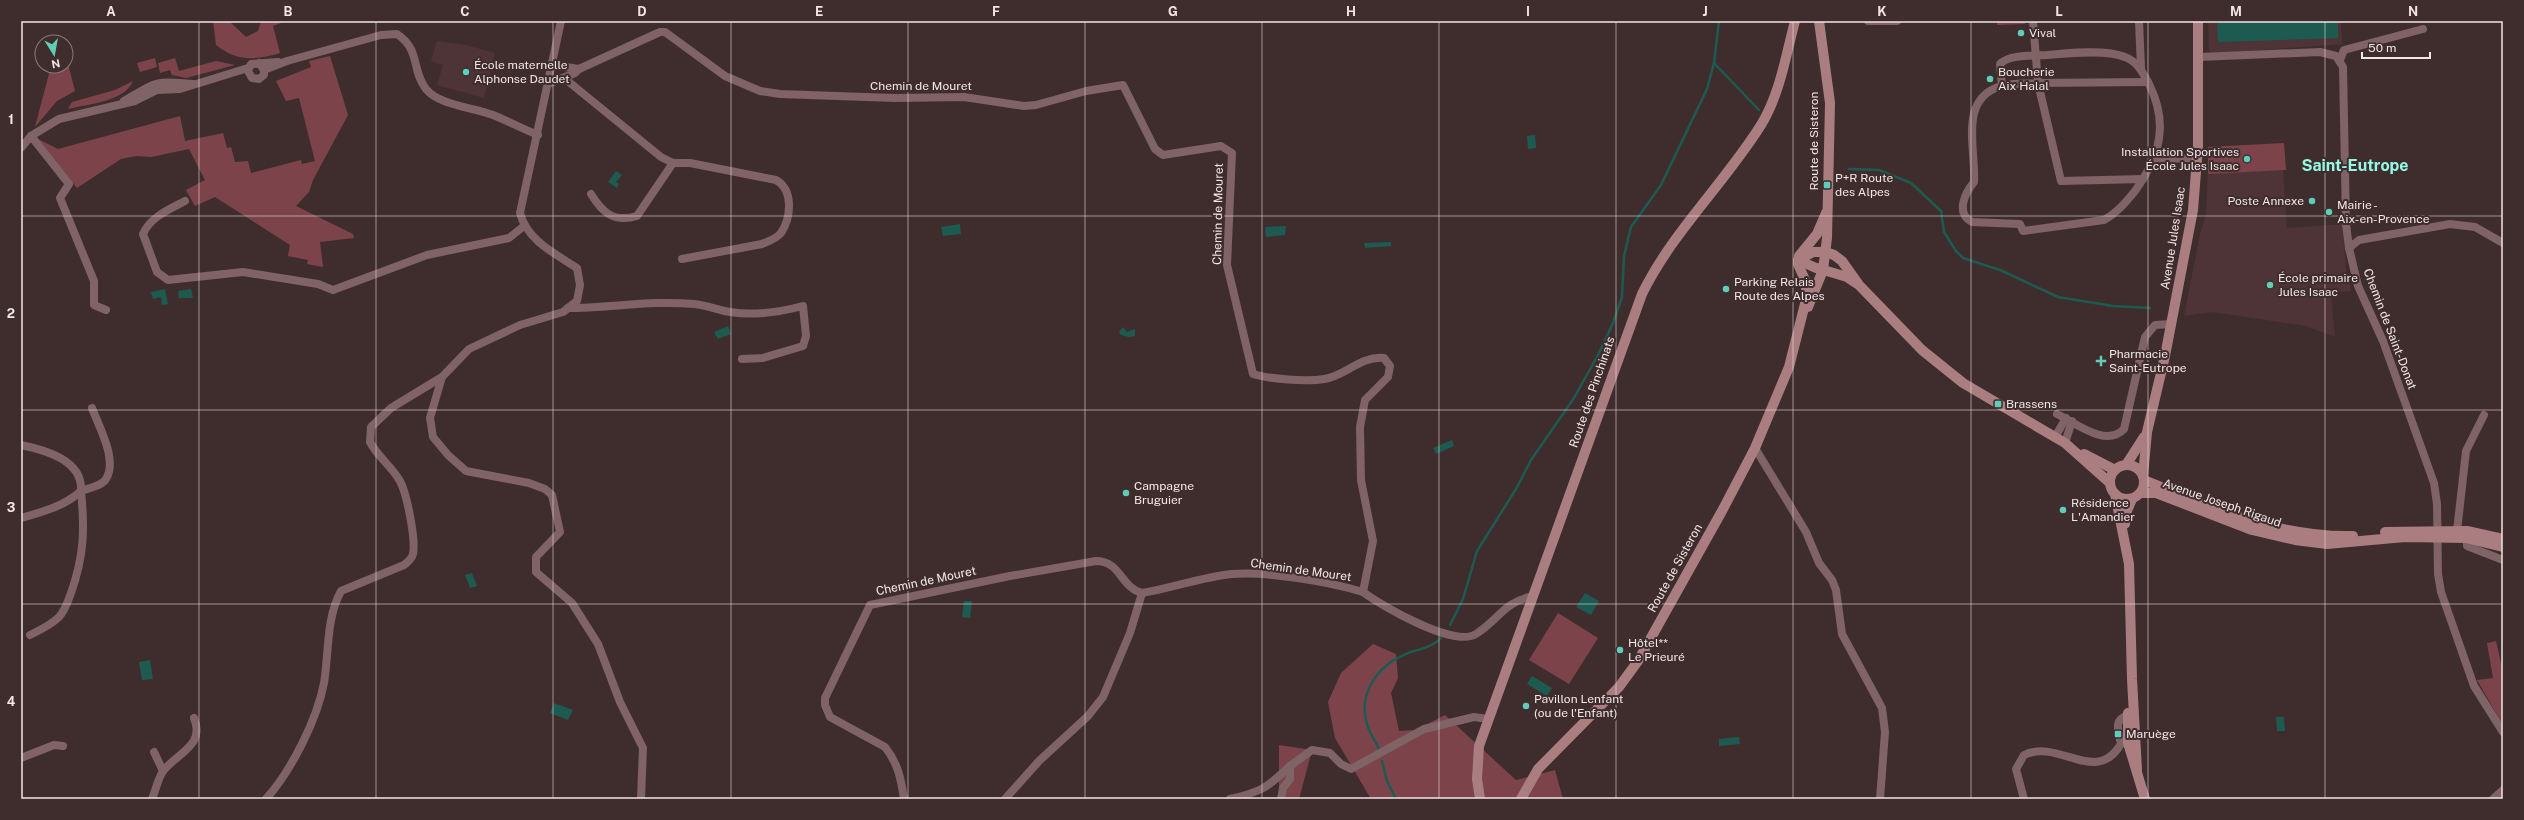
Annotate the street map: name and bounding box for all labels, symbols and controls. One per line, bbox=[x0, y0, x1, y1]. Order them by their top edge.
text: A bbox=[106, 4, 116, 19]
text: B bbox=[284, 4, 293, 19]
text: C bbox=[460, 4, 470, 19]
text: D bbox=[637, 4, 647, 19]
text: E bbox=[815, 4, 823, 19]
text: F bbox=[992, 4, 1000, 19]
text: G bbox=[1168, 4, 1178, 19]
text: H bbox=[1346, 4, 1356, 19]
text: I bbox=[1526, 4, 1530, 19]
text: J bbox=[1702, 4, 1708, 19]
text: K bbox=[1877, 4, 1887, 19]
text: L bbox=[2055, 4, 2063, 19]
text: M bbox=[2230, 4, 2242, 19]
text: N bbox=[2408, 4, 2418, 19]
place label: Vival bbox=[2029, 26, 2057, 40]
marker: Vival bbox=[2016, 28, 2026, 38]
north arrow bbox=[34, 34, 74, 74]
scale bar bbox=[2362, 34, 2430, 60]
text: 50 m bbox=[2368, 41, 2396, 55]
text: N bbox=[51, 57, 61, 71]
place label: École maternelle Alphonse Daudet bbox=[474, 58, 570, 86]
place label: Boucherie Aix Halal bbox=[1998, 65, 2055, 93]
marker: École maternelle Alphonse Daudet bbox=[461, 67, 471, 77]
marker: Boucherie Aix Halal bbox=[1985, 74, 1995, 84]
street label: Chemin de Mouret bbox=[870, 79, 972, 93]
street label: Route de Sisteron bbox=[1807, 91, 1821, 190]
text: 1 bbox=[8, 112, 14, 127]
place label: Installation Sportives École Jules Isaac bbox=[2121, 145, 2239, 173]
marker: Installation Sportives École Jules Isaac bbox=[2242, 154, 2252, 164]
district label: Saint-Eutrope bbox=[2301, 156, 2409, 175]
street label: Chemin de Mouret bbox=[1210, 163, 1226, 265]
place label: P+R Route des Alpes bbox=[1835, 171, 1893, 199]
marker: P+R Route des Alpes bbox=[1822, 180, 1832, 190]
street label: Avenue Jules Isaac bbox=[2158, 186, 2188, 290]
place label: Poste Annexe bbox=[2228, 194, 2304, 208]
marker: Poste Annexe bbox=[2307, 196, 2317, 206]
place label: Mairie - Aix-en-Provence bbox=[2337, 198, 2430, 226]
marker: Mairie - Aix-en-Provence bbox=[2324, 207, 2334, 217]
street label: Chemin de Saint-Donat bbox=[2360, 267, 2420, 392]
place label: École primaire Jules Isaac bbox=[2278, 271, 2358, 299]
place label: Parking Relais Route des Alpes bbox=[1734, 275, 1825, 303]
marker: École primaire Jules Isaac bbox=[2265, 280, 2275, 290]
marker: Parking Relais Route des Alpes bbox=[1721, 284, 1731, 294]
text: 2 bbox=[7, 306, 15, 321]
street label: Route des Pinchinats bbox=[1566, 335, 1618, 449]
place label: Pharmacie Saint-Eutrope bbox=[2109, 347, 2187, 375]
marker: Pharmacie Saint-Eutrope bbox=[2096, 356, 2106, 366]
place label: Brassens bbox=[2006, 397, 2057, 411]
marker: Brassens bbox=[1993, 399, 2003, 409]
street label: Avenue Joseph Rigaud bbox=[2161, 476, 2283, 530]
place label: Campagne Bruguier bbox=[1134, 479, 1194, 507]
marker: Campagne Bruguier bbox=[1121, 488, 1131, 498]
place label: Résidence L'Amandier bbox=[2071, 496, 2135, 524]
text: 3 bbox=[7, 500, 16, 515]
marker: Résidence L'Amandier bbox=[2058, 505, 2068, 515]
street label: Route de Sisteron bbox=[1645, 521, 1705, 615]
street label: Chemin de Mouret bbox=[1250, 556, 1353, 584]
street label: Chemin de Mouret bbox=[875, 563, 978, 598]
place label: Hôtel** Le Prieuré bbox=[1628, 636, 1685, 664]
marker: Hôtel** Le Prieuré bbox=[1615, 645, 1625, 655]
place label: Pavillon Lenfant (ou de l'Enfant) bbox=[1534, 692, 1624, 720]
text: 4 bbox=[7, 694, 16, 709]
marker: Pavillon Lenfant (ou de l'Enfant) bbox=[1521, 701, 1531, 711]
place label: Maruège bbox=[2126, 727, 2176, 741]
marker: Maruège bbox=[2113, 729, 2123, 739]

